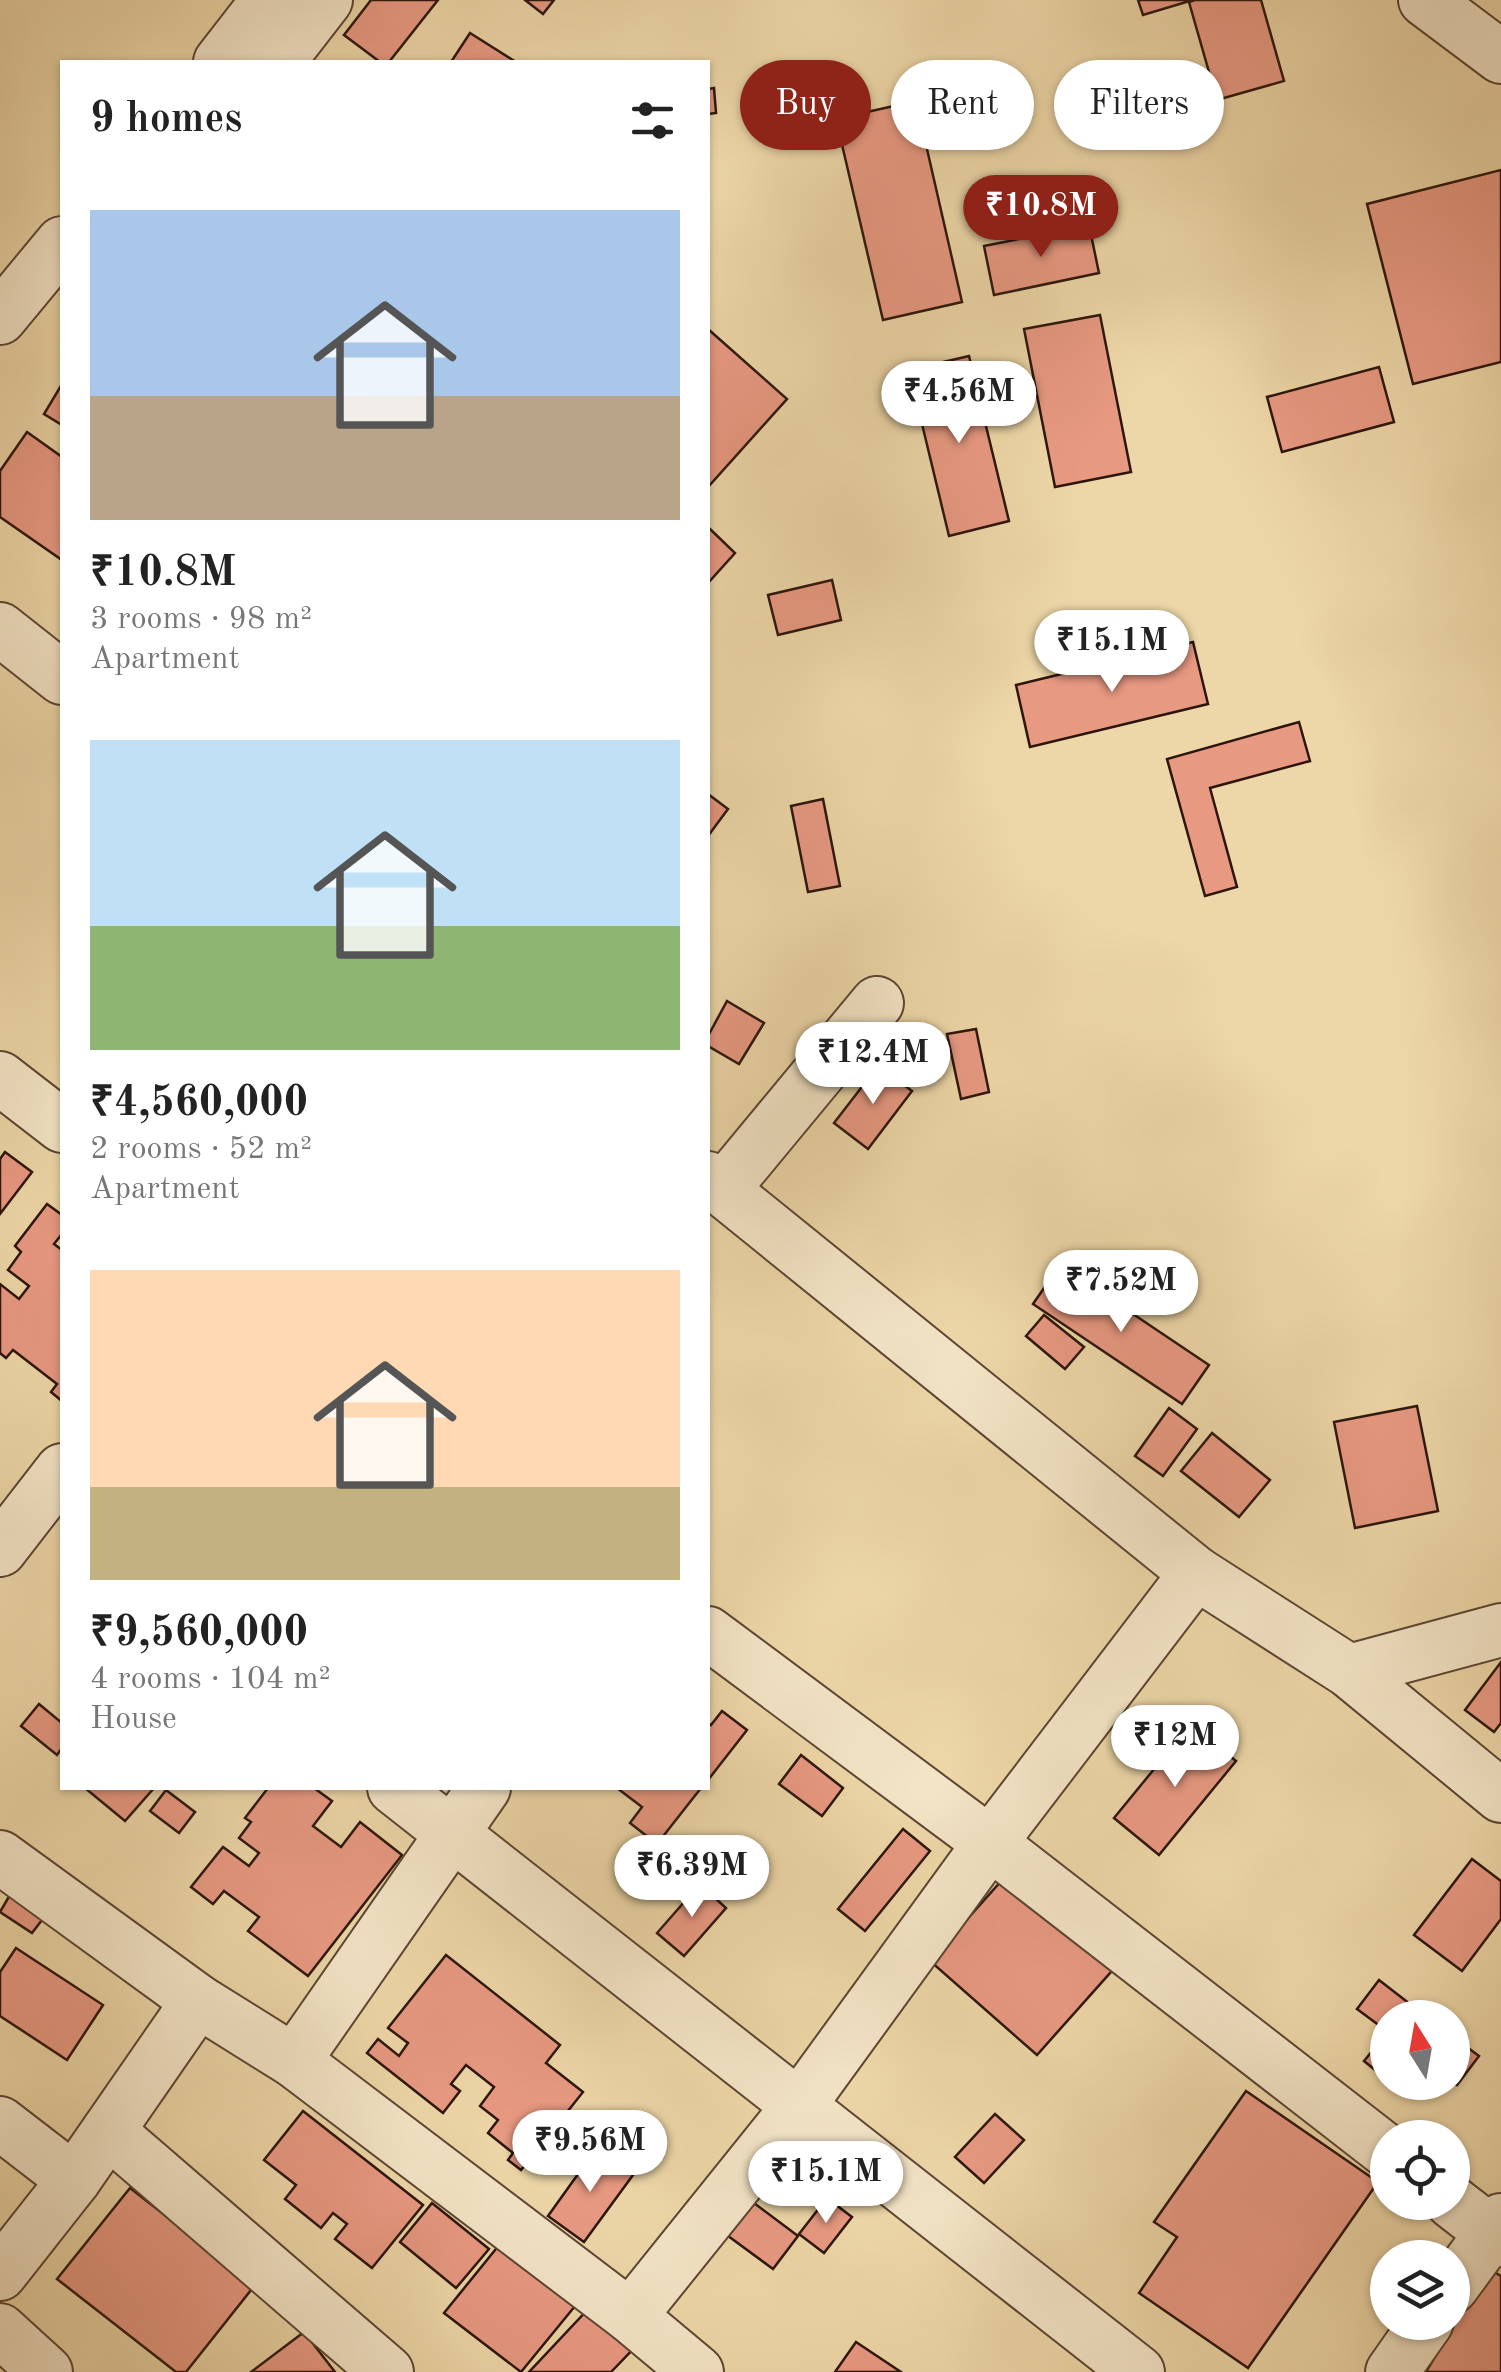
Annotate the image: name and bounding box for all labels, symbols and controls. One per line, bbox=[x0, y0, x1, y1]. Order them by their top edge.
chip: Buy bbox=[740, 60, 871, 150]
chip: Rent bbox=[891, 60, 1034, 150]
chip: Filters bbox=[1054, 60, 1224, 150]
icon: filters bbox=[625, 93, 680, 148]
text: 9 homes bbox=[90, 99, 242, 141]
pin: ₹10.8M bbox=[960, 175, 1122, 260]
text: ₹10.8M bbox=[985, 191, 1097, 223]
icon: home bbox=[295, 275, 475, 455]
pin: ₹4.56M bbox=[878, 361, 1040, 446]
text: ₹4.56M bbox=[903, 377, 1015, 409]
text: ₹10.8M bbox=[90, 553, 236, 595]
text: 3 rooms · 98 m² bbox=[90, 604, 312, 636]
pin: ₹15.1M bbox=[1031, 610, 1193, 695]
text: ₹15.1M bbox=[1056, 626, 1168, 658]
text: Apartment bbox=[90, 644, 240, 676]
icon: home bbox=[295, 805, 475, 985]
pin: ₹12.4M bbox=[792, 1022, 954, 1107]
text: ₹12.4M bbox=[817, 1038, 929, 1070]
text: ₹4,560,000 bbox=[90, 1083, 308, 1125]
text: 2 rooms · 52 m² bbox=[90, 1134, 312, 1166]
text: Apartment bbox=[90, 1174, 240, 1206]
pin: ₹7.52M bbox=[1040, 1250, 1202, 1335]
text: ₹7.52M bbox=[1065, 1266, 1177, 1298]
icon: home bbox=[295, 1335, 475, 1515]
text: ₹9,560,000 bbox=[90, 1613, 308, 1655]
text: 4 rooms · 104 m² bbox=[90, 1664, 331, 1696]
text: House bbox=[90, 1704, 177, 1736]
pin: ₹12M bbox=[1116, 1705, 1234, 1790]
text: ₹12M bbox=[1133, 1721, 1217, 1753]
pin: ₹6.39M bbox=[611, 1835, 773, 1920]
text: ₹6.39M bbox=[636, 1851, 748, 1883]
north arrow bbox=[1370, 2000, 1470, 2100]
map controls bbox=[1370, 2000, 1470, 2340]
pin: ₹9.56M bbox=[509, 2110, 671, 2195]
button: locate bbox=[1370, 2120, 1470, 2220]
text: ₹9.56M bbox=[534, 2126, 646, 2158]
pin: ₹15.1M bbox=[745, 2141, 907, 2226]
text: ₹15.1M bbox=[770, 2157, 882, 2189]
button: layers bbox=[1370, 2240, 1470, 2340]

